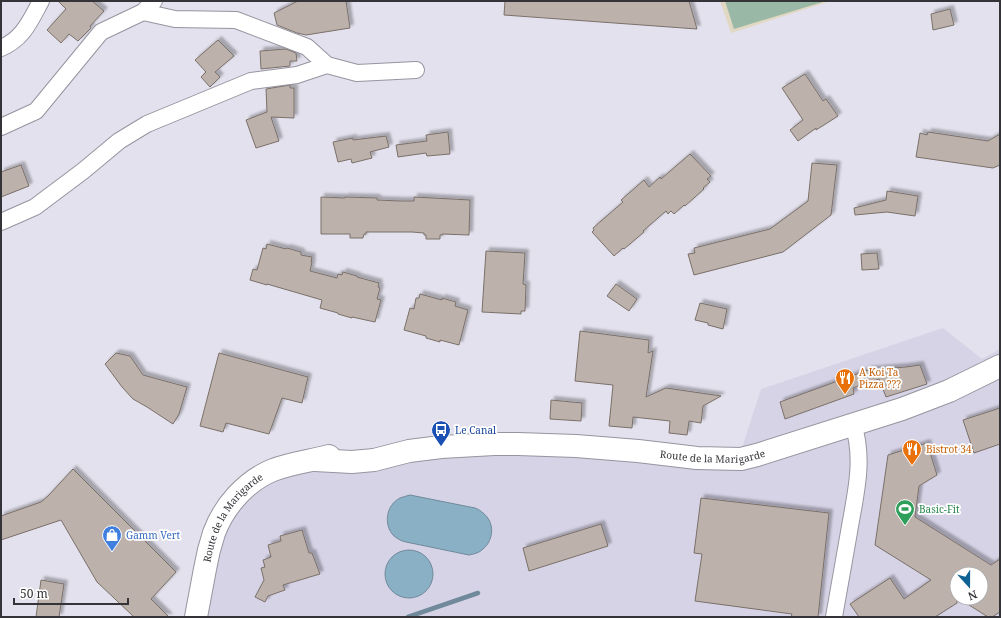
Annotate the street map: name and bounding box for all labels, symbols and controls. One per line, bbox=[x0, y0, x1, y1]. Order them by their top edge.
place label: A Koi Ta Pizza ??? bbox=[859, 365, 901, 391]
restaurant icon: A Koi Ta Pizza ??? bbox=[834, 367, 856, 395]
bus stop icon: Le Canal bbox=[430, 419, 452, 447]
place label: Le Canal bbox=[455, 423, 496, 437]
restaurant icon: Bistrot 34 bbox=[901, 438, 923, 466]
place label: Bistrot 34 bbox=[926, 442, 972, 456]
street label: Route de la Marigarde bbox=[659, 446, 767, 466]
street label: Route de la Marigarde bbox=[199, 470, 265, 563]
sports icon: Basic-Fit bbox=[894, 498, 916, 526]
place label: Basic-Fit bbox=[919, 502, 960, 516]
shop icon: Gamm Vert bbox=[101, 524, 123, 552]
place label: Gamm Vert bbox=[126, 528, 180, 542]
north arrow bbox=[949, 566, 989, 606]
scale bar bbox=[14, 580, 128, 606]
text: 50 m bbox=[20, 585, 48, 602]
text: N bbox=[966, 587, 979, 604]

